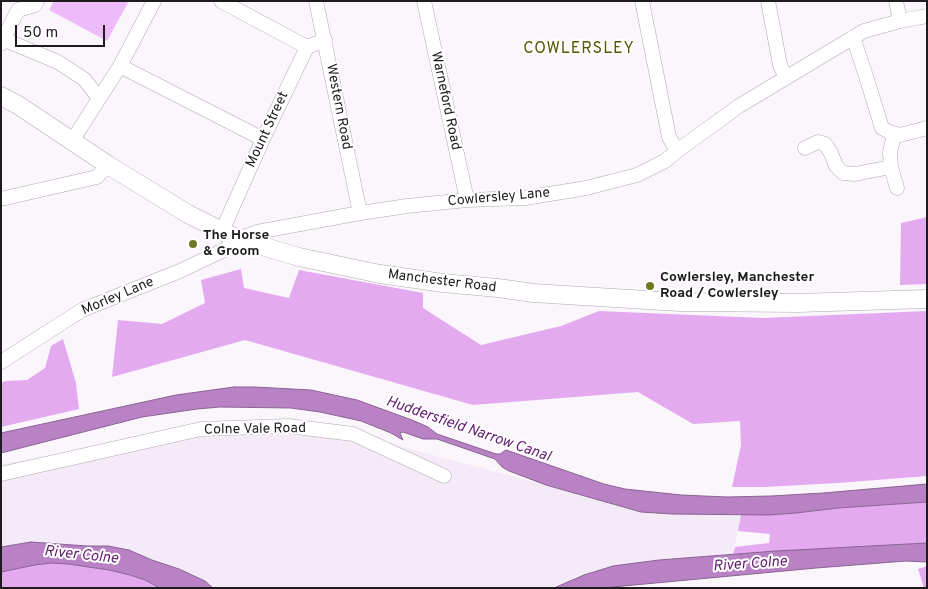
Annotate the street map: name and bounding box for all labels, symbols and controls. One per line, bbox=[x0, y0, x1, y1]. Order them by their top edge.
scale bar bbox=[18, 15, 108, 47]
text: 50 m bbox=[23, 24, 58, 43]
district label: COWLERSLEY bbox=[522, 40, 636, 60]
street label: Warneford Road bbox=[426, 50, 464, 152]
street label: Western Road bbox=[321, 63, 355, 151]
street label: Mount Street bbox=[243, 89, 293, 171]
street label: Cowlersley Lane bbox=[447, 185, 551, 211]
place label: The Horse & Groom bbox=[203, 228, 269, 260]
marker: The Horse & Groom bbox=[187, 238, 199, 250]
street label: Manchester Road bbox=[387, 267, 497, 297]
place label: Cowlersley, Manchester Road / Cowlersley bbox=[660, 270, 814, 302]
street label: Morley Lane bbox=[79, 274, 157, 320]
marker: Cowlersley, Manchester Road / Cowlersley bbox=[644, 280, 656, 292]
water label: Huddersfield Narrow Canal bbox=[383, 393, 553, 467]
street label: Colne Vale Road bbox=[204, 421, 306, 439]
water label: River Colne bbox=[43, 543, 119, 569]
water label: River Colne bbox=[712, 553, 788, 577]

